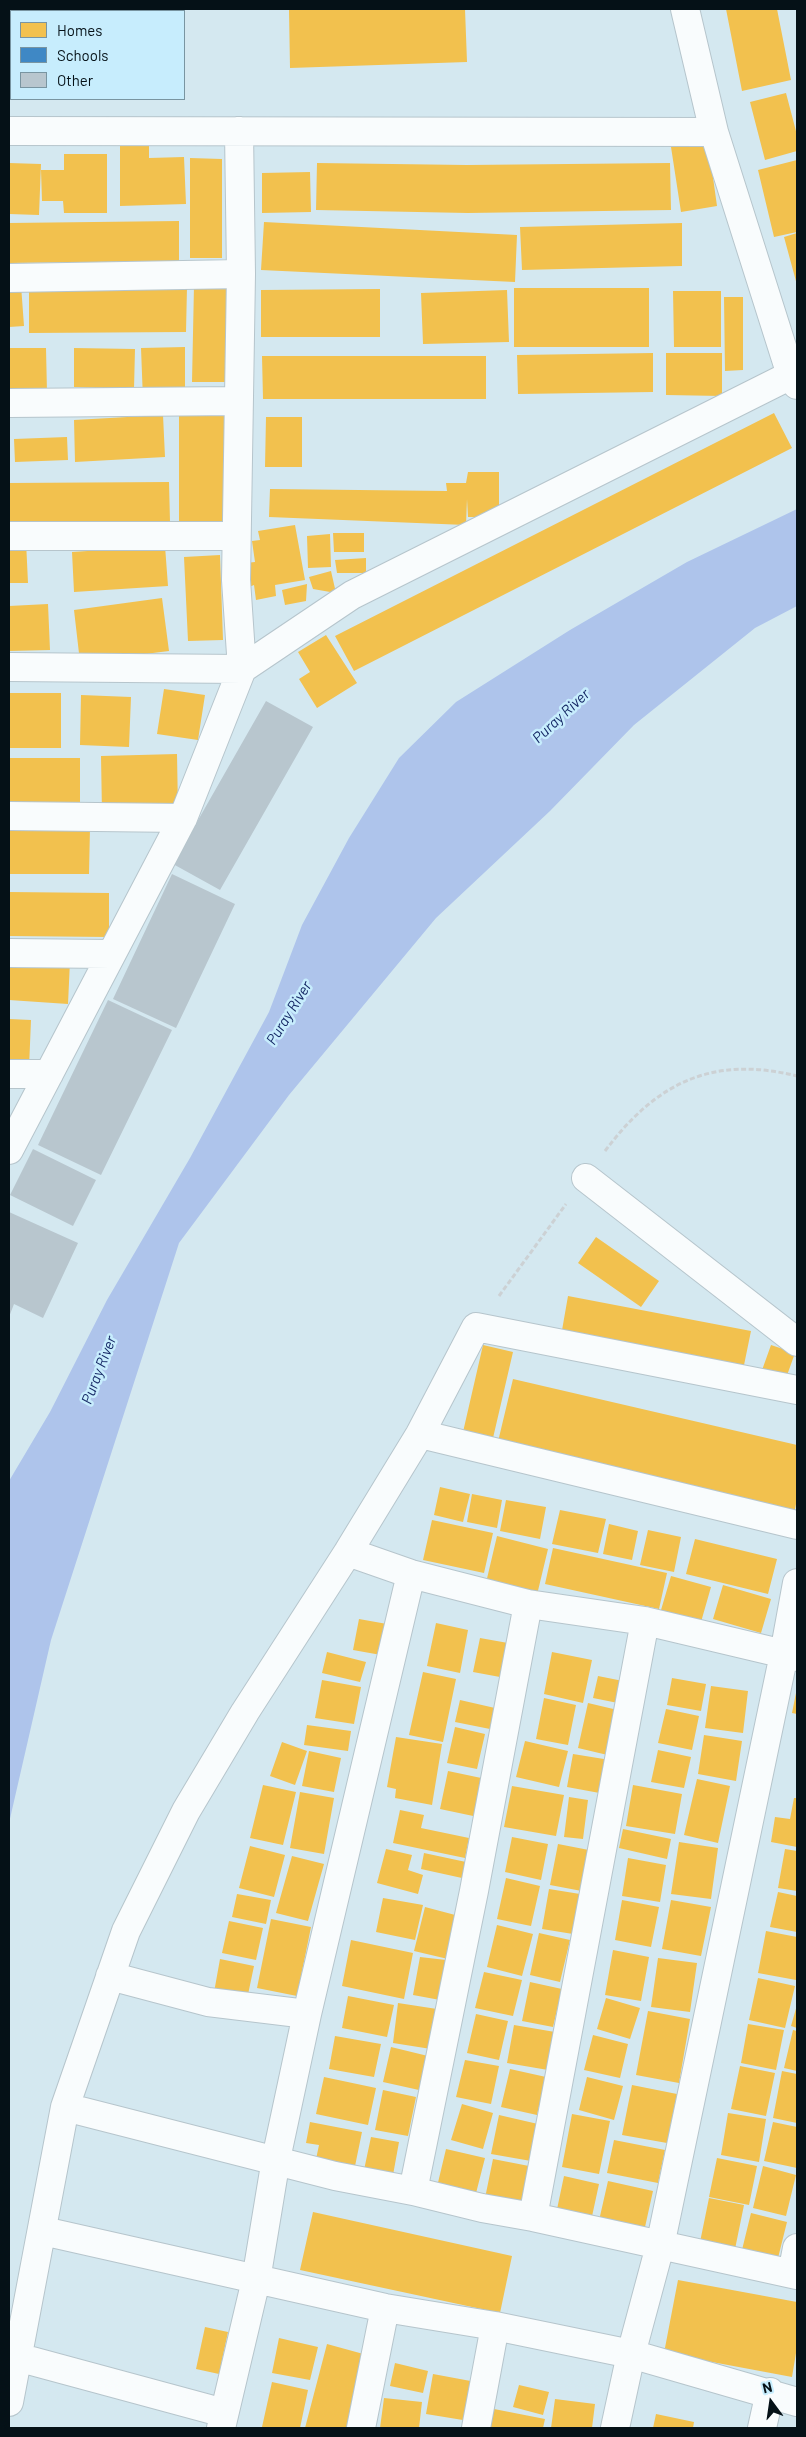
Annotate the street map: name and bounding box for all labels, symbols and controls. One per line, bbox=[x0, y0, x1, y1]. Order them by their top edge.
legend bbox=[10, 10, 185, 100]
text: Homes bbox=[57, 21, 102, 39]
text: Schools bbox=[57, 46, 109, 64]
text: Other bbox=[57, 71, 93, 89]
water label: Puray River bbox=[529, 685, 593, 747]
water label: Puray River bbox=[262, 978, 316, 1048]
water label: Puray River bbox=[78, 1333, 120, 1407]
north arrow bbox=[746, 2377, 796, 2427]
text: N bbox=[761, 2378, 774, 2396]

